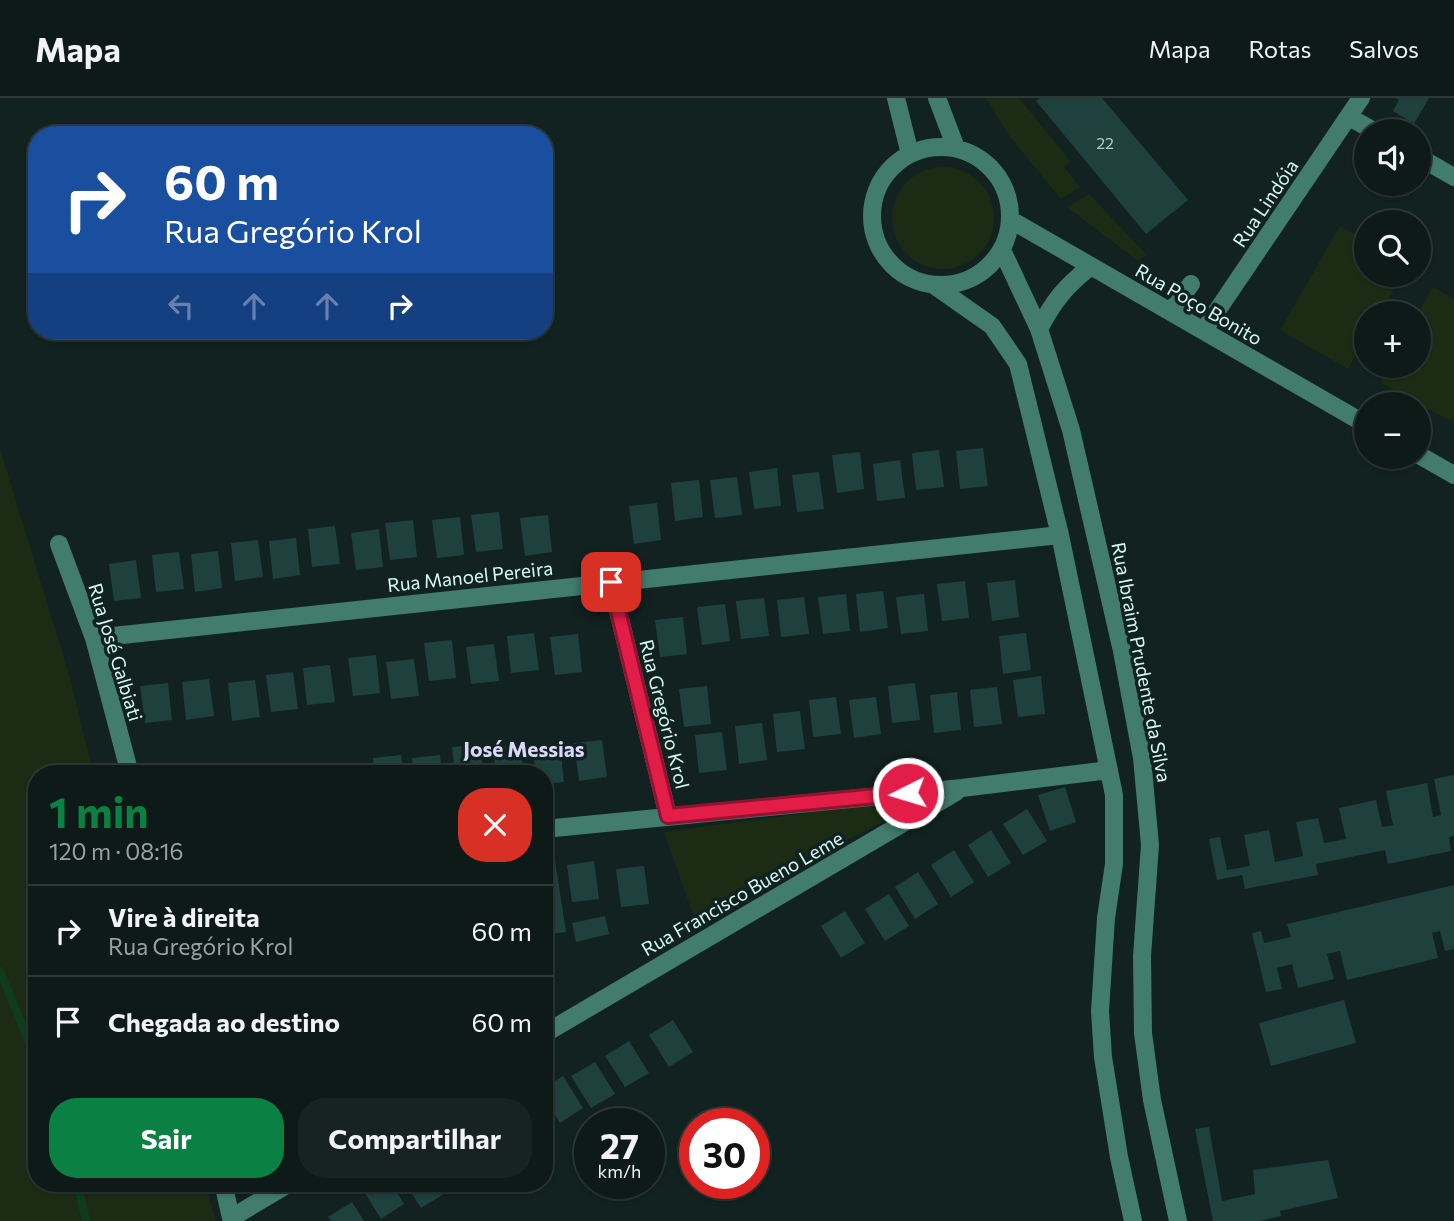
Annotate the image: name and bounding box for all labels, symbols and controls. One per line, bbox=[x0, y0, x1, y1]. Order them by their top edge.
text: Mapa bbox=[35, 28, 121, 69]
text: Mapa bbox=[1149, 34, 1211, 63]
text: Rotas bbox=[1249, 34, 1311, 63]
text: Salvos bbox=[1349, 34, 1419, 63]
map controls bbox=[1354, 119, 1431, 469]
button: sound bbox=[1354, 119, 1431, 196]
house number: 22 bbox=[1096, 133, 1114, 152]
text: 60 m bbox=[164, 150, 279, 210]
icon: right bbox=[49, 154, 140, 245]
street label: Rua Lindóia bbox=[1227, 155, 1303, 251]
text: Rua Gregório Krol bbox=[164, 210, 422, 250]
button: search bbox=[1354, 210, 1431, 287]
street label: Rua Poço Bonito bbox=[1132, 258, 1266, 350]
icon: left bbox=[162, 287, 200, 325]
icon: ahead bbox=[235, 287, 273, 325]
icon: ahead bbox=[308, 287, 346, 325]
icon: right bbox=[381, 287, 419, 325]
button: + bbox=[1354, 301, 1431, 378]
button: − bbox=[1354, 392, 1431, 469]
street label: Rua Ibraim Prudente da Silva bbox=[1107, 540, 1177, 784]
pin bbox=[581, 552, 641, 612]
street label: Rua Manoel Pereira bbox=[386, 556, 554, 596]
icon: arrive bbox=[592, 563, 630, 601]
street label: Rua José Galbiati bbox=[84, 580, 148, 724]
street label: Rua Gregório Krol bbox=[635, 637, 695, 791]
district label: José Messias bbox=[463, 736, 585, 761]
position arrow bbox=[871, 756, 945, 830]
text: 1 min bbox=[49, 785, 149, 837]
button: close bbox=[458, 788, 532, 862]
street label: Rua Francisco Bueno Leme bbox=[637, 826, 847, 960]
text: 120 m · 08:16 bbox=[49, 837, 183, 865]
text: Vire à direita bbox=[108, 901, 260, 932]
icon: right bbox=[49, 912, 87, 950]
text: 60 m bbox=[472, 915, 532, 946]
text: Rua Gregório Krol bbox=[108, 932, 293, 960]
icon: arrive bbox=[49, 1003, 87, 1041]
text: Chegada ao destino bbox=[108, 1006, 340, 1037]
text: 60 m bbox=[472, 1006, 532, 1037]
button: Sair bbox=[49, 1098, 284, 1178]
button: Compartilhar bbox=[298, 1098, 532, 1178]
speed limit sign: 30 bbox=[679, 1108, 770, 1199]
text: 27 bbox=[600, 1123, 639, 1166]
text: km/h bbox=[598, 1160, 641, 1182]

